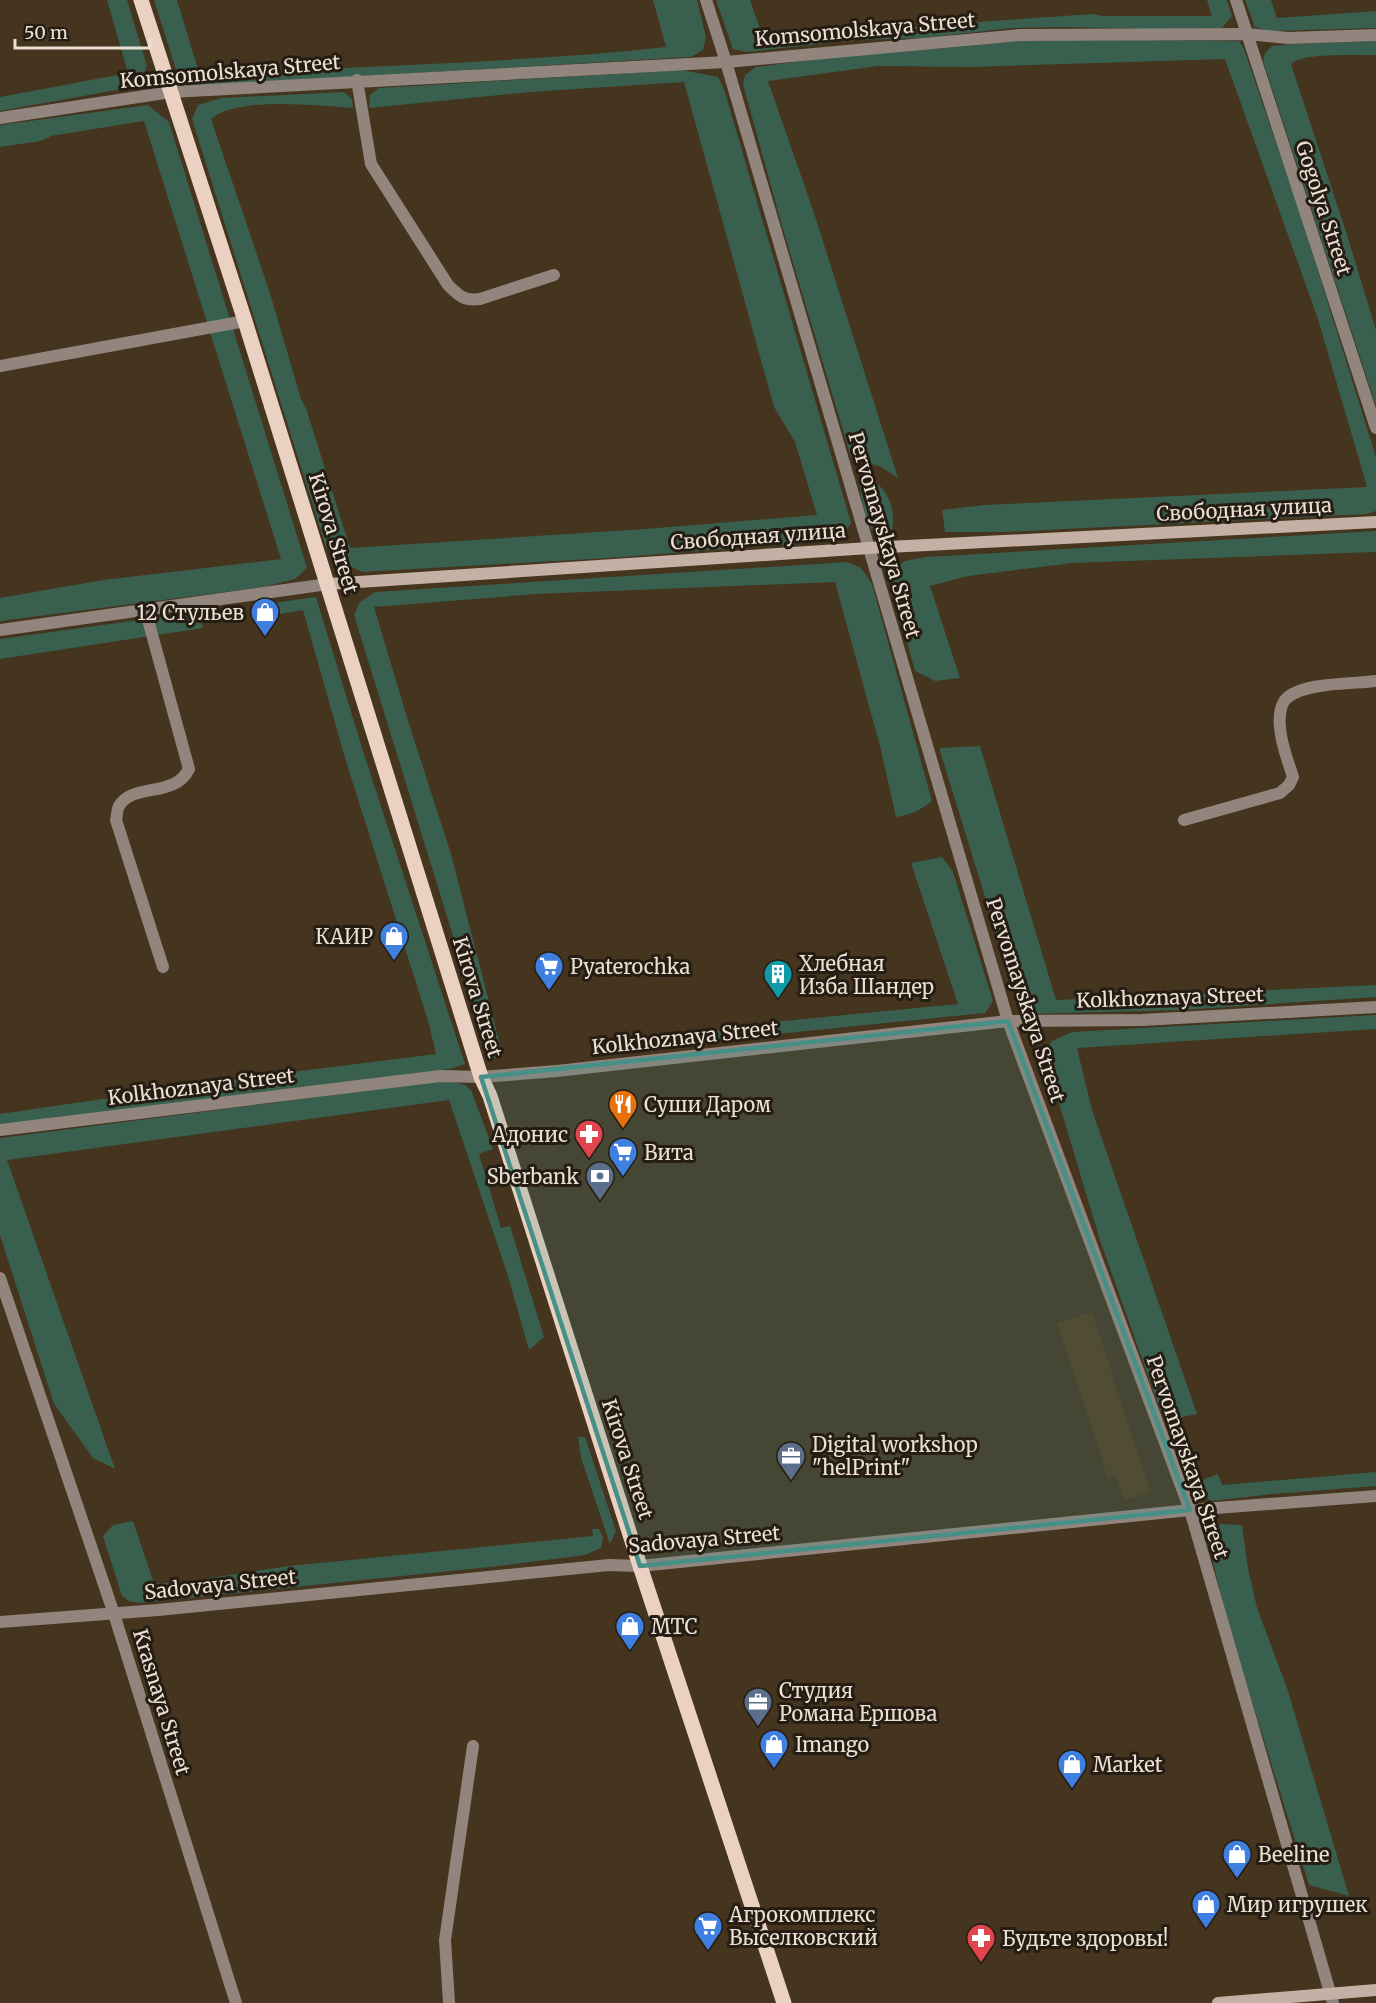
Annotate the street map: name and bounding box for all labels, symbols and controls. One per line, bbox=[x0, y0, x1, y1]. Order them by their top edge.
street label: Komsomolskaya Street bbox=[754, 7, 976, 51]
scale bar bbox=[15, 12, 150, 50]
text: 50 m bbox=[24, 21, 68, 44]
street label: Komsomolskaya Street bbox=[119, 49, 341, 93]
street label: Gogolya Street bbox=[1290, 137, 1358, 279]
street label: Pervomayskaya Street bbox=[844, 429, 927, 641]
street label: Kirova Street bbox=[304, 470, 364, 597]
street label: Свободная улица bbox=[1156, 492, 1333, 526]
street label: Свободная улица bbox=[669, 517, 847, 555]
shop icon: 12 Стульев bbox=[249, 596, 281, 638]
place label: 12 Стульев bbox=[137, 600, 244, 625]
street label: Pervomayskaya Street bbox=[981, 895, 1071, 1106]
shop icon: КАИР bbox=[378, 920, 410, 962]
place label: КАИР bbox=[315, 924, 373, 949]
street label: Kirova Street bbox=[448, 934, 508, 1061]
supermarket icon: Pyaterochka bbox=[533, 950, 565, 992]
place label: Хлебная Изба Шандер bbox=[799, 951, 934, 999]
place label: Pyaterochka bbox=[570, 954, 690, 979]
building icon: Хлебная Изба Шандер bbox=[762, 958, 794, 1000]
street label: Kolkhoznaya Street bbox=[1076, 981, 1264, 1013]
street label: Kolkhoznaya Street bbox=[590, 1015, 780, 1059]
street label: Kolkhoznaya Street bbox=[106, 1062, 296, 1110]
restaurant icon: Суши Даром bbox=[607, 1088, 639, 1130]
place label: Суши Даром bbox=[644, 1092, 771, 1117]
pharmacy icon: Адонис bbox=[573, 1118, 605, 1160]
place label: Адонис bbox=[491, 1122, 568, 1147]
supermarket icon: Вита bbox=[607, 1136, 639, 1178]
place label: Вита bbox=[644, 1140, 694, 1165]
bank icon: Sberbank bbox=[584, 1160, 616, 1202]
place label: Sberbank bbox=[487, 1164, 579, 1189]
street label: Pervomayskaya Street bbox=[1141, 1352, 1235, 1562]
street label: Kirova Street bbox=[597, 1396, 659, 1522]
place label: Digital workshop "helPrint" bbox=[812, 1432, 978, 1480]
office icon: Digital workshop "helPrint" bbox=[775, 1440, 807, 1482]
street label: Sadovaya Street bbox=[627, 1520, 781, 1558]
street label: Sadovaya Street bbox=[143, 1564, 297, 1604]
shop icon: МТС bbox=[614, 1610, 646, 1652]
place label: МТС bbox=[651, 1614, 698, 1639]
street label: Krasnaya Street bbox=[128, 1626, 196, 1778]
place label: Студия Романа Ершова bbox=[779, 1678, 937, 1726]
office icon: Студия Романа Ершова bbox=[742, 1686, 774, 1728]
shop icon: Imango bbox=[758, 1728, 790, 1770]
place label: Imango bbox=[795, 1732, 870, 1757]
shop icon: Market bbox=[1056, 1748, 1088, 1790]
place label: Market bbox=[1093, 1752, 1163, 1777]
shop icon: Beeline bbox=[1221, 1838, 1253, 1880]
place label: Beeline bbox=[1258, 1842, 1330, 1867]
shop icon: Мир игрушек bbox=[1190, 1888, 1222, 1930]
place label: Мир игрушек bbox=[1227, 1892, 1368, 1917]
place label: Агрокомплекс Выселковский bbox=[728, 1902, 878, 1950]
supermarket icon: Агрокомплекс Выселковский bbox=[692, 1910, 724, 1952]
pharmacy icon: Будьте здоровы! bbox=[965, 1922, 997, 1964]
place label: Будьте здоровы! bbox=[1002, 1926, 1169, 1951]

